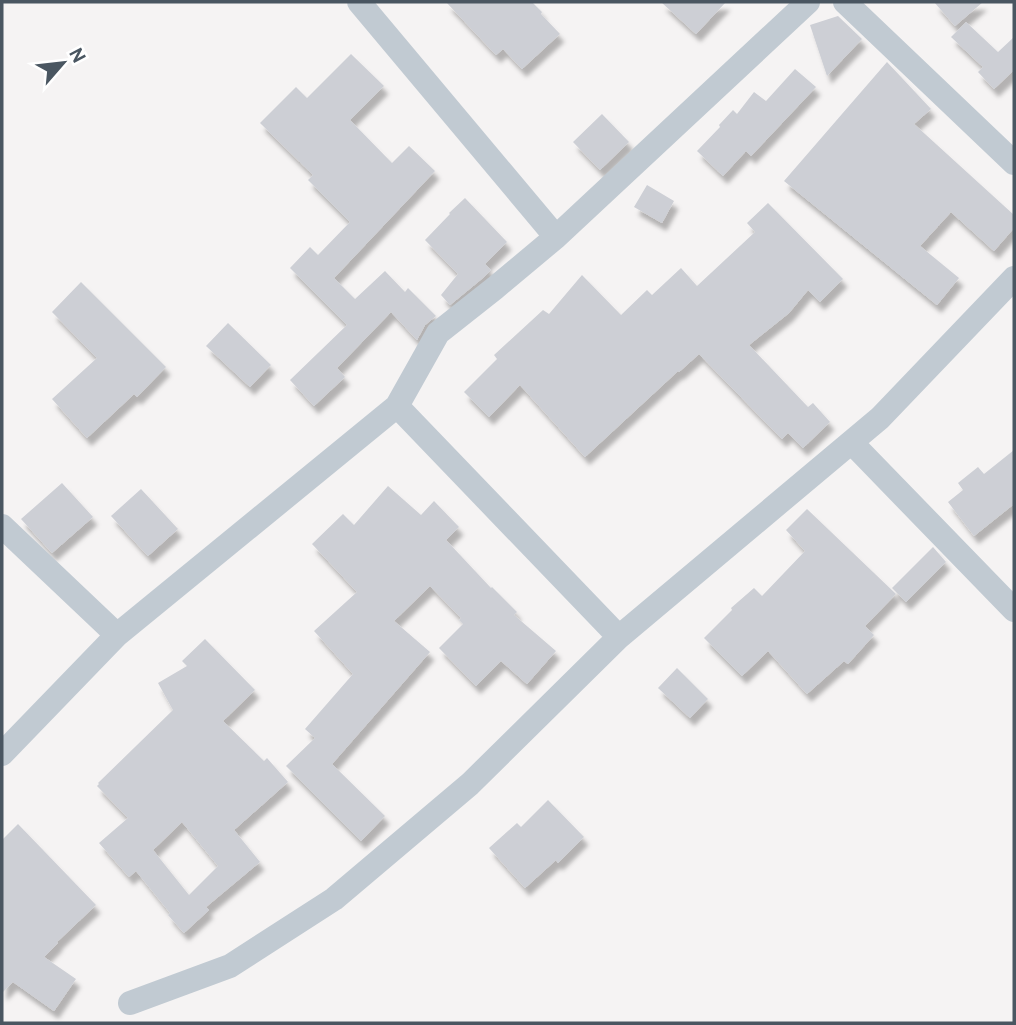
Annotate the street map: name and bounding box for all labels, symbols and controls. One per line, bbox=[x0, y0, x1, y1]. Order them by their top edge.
north arrow bbox=[28, 28, 98, 98]
text: N bbox=[62, 44, 90, 68]

